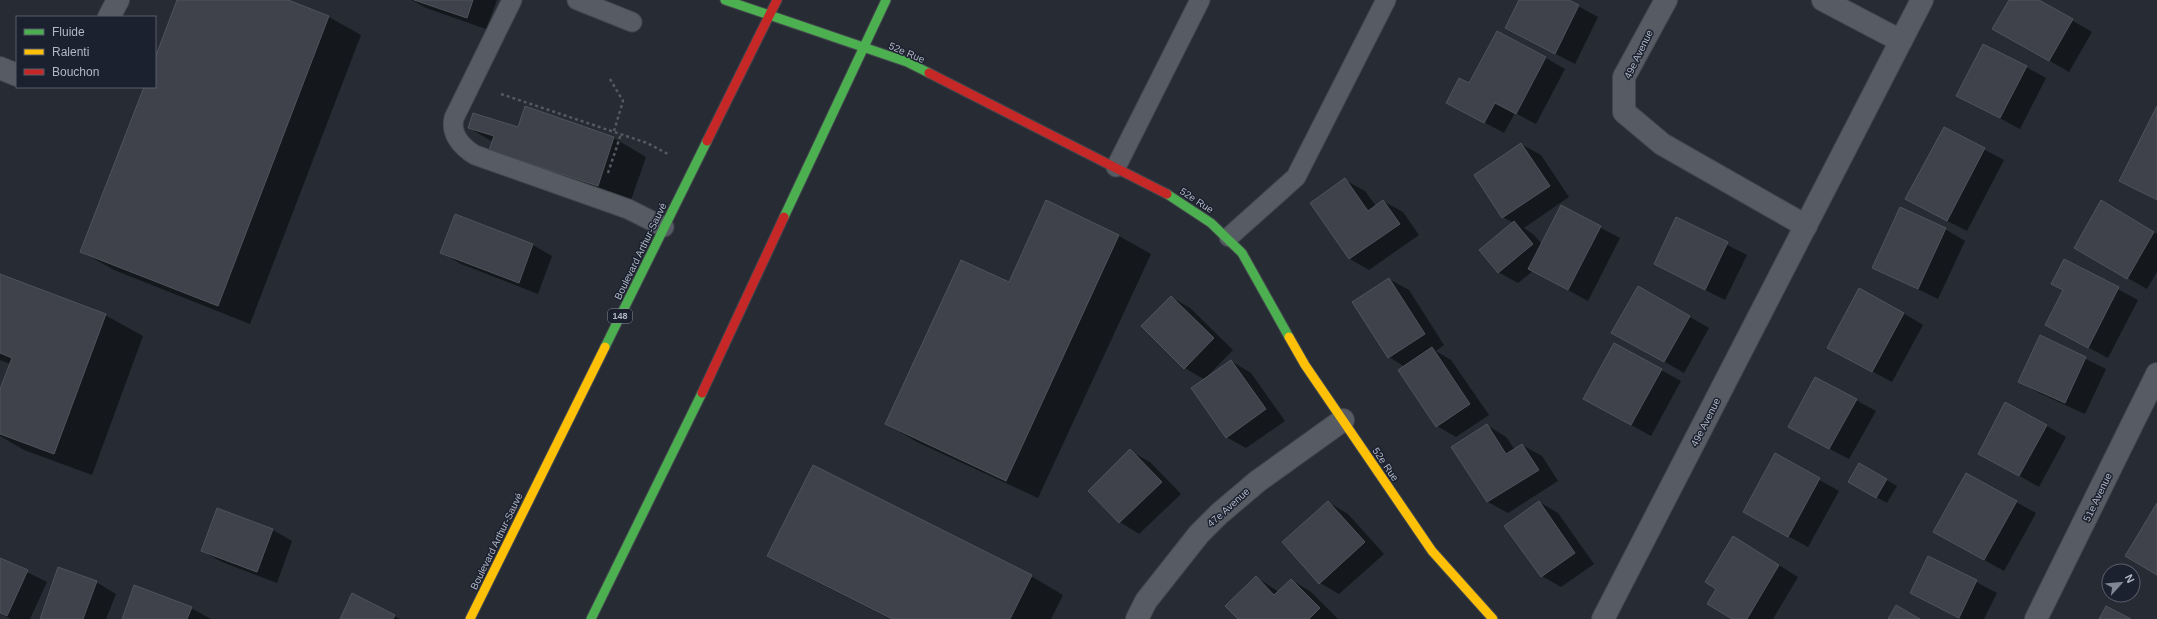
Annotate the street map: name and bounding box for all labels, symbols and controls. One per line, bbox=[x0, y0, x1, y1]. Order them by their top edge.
legend bbox=[16, 16, 156, 88]
text: Fluide bbox=[52, 25, 85, 39]
street label: 49e Avenue bbox=[1622, 28, 1655, 80]
street label: 52e Rue bbox=[887, 40, 927, 65]
text: Ralenti bbox=[52, 45, 89, 59]
text: Bouchon bbox=[52, 65, 99, 79]
street label: 52e Rue bbox=[1178, 186, 1216, 216]
street label: Boulevard Arthur-Sauvé bbox=[612, 201, 669, 301]
road number: 148 bbox=[608, 309, 632, 323]
street label: 49e Avenue bbox=[1689, 396, 1722, 448]
street label: 52e Rue bbox=[1370, 446, 1401, 483]
street label: 51e Avenue bbox=[2081, 471, 2114, 523]
street label: 47e Avenue bbox=[1205, 485, 1252, 529]
street label: Boulevard Arthur-Sauvé bbox=[468, 491, 525, 591]
north arrow bbox=[2101, 563, 2141, 603]
text: N bbox=[2123, 572, 2137, 585]

